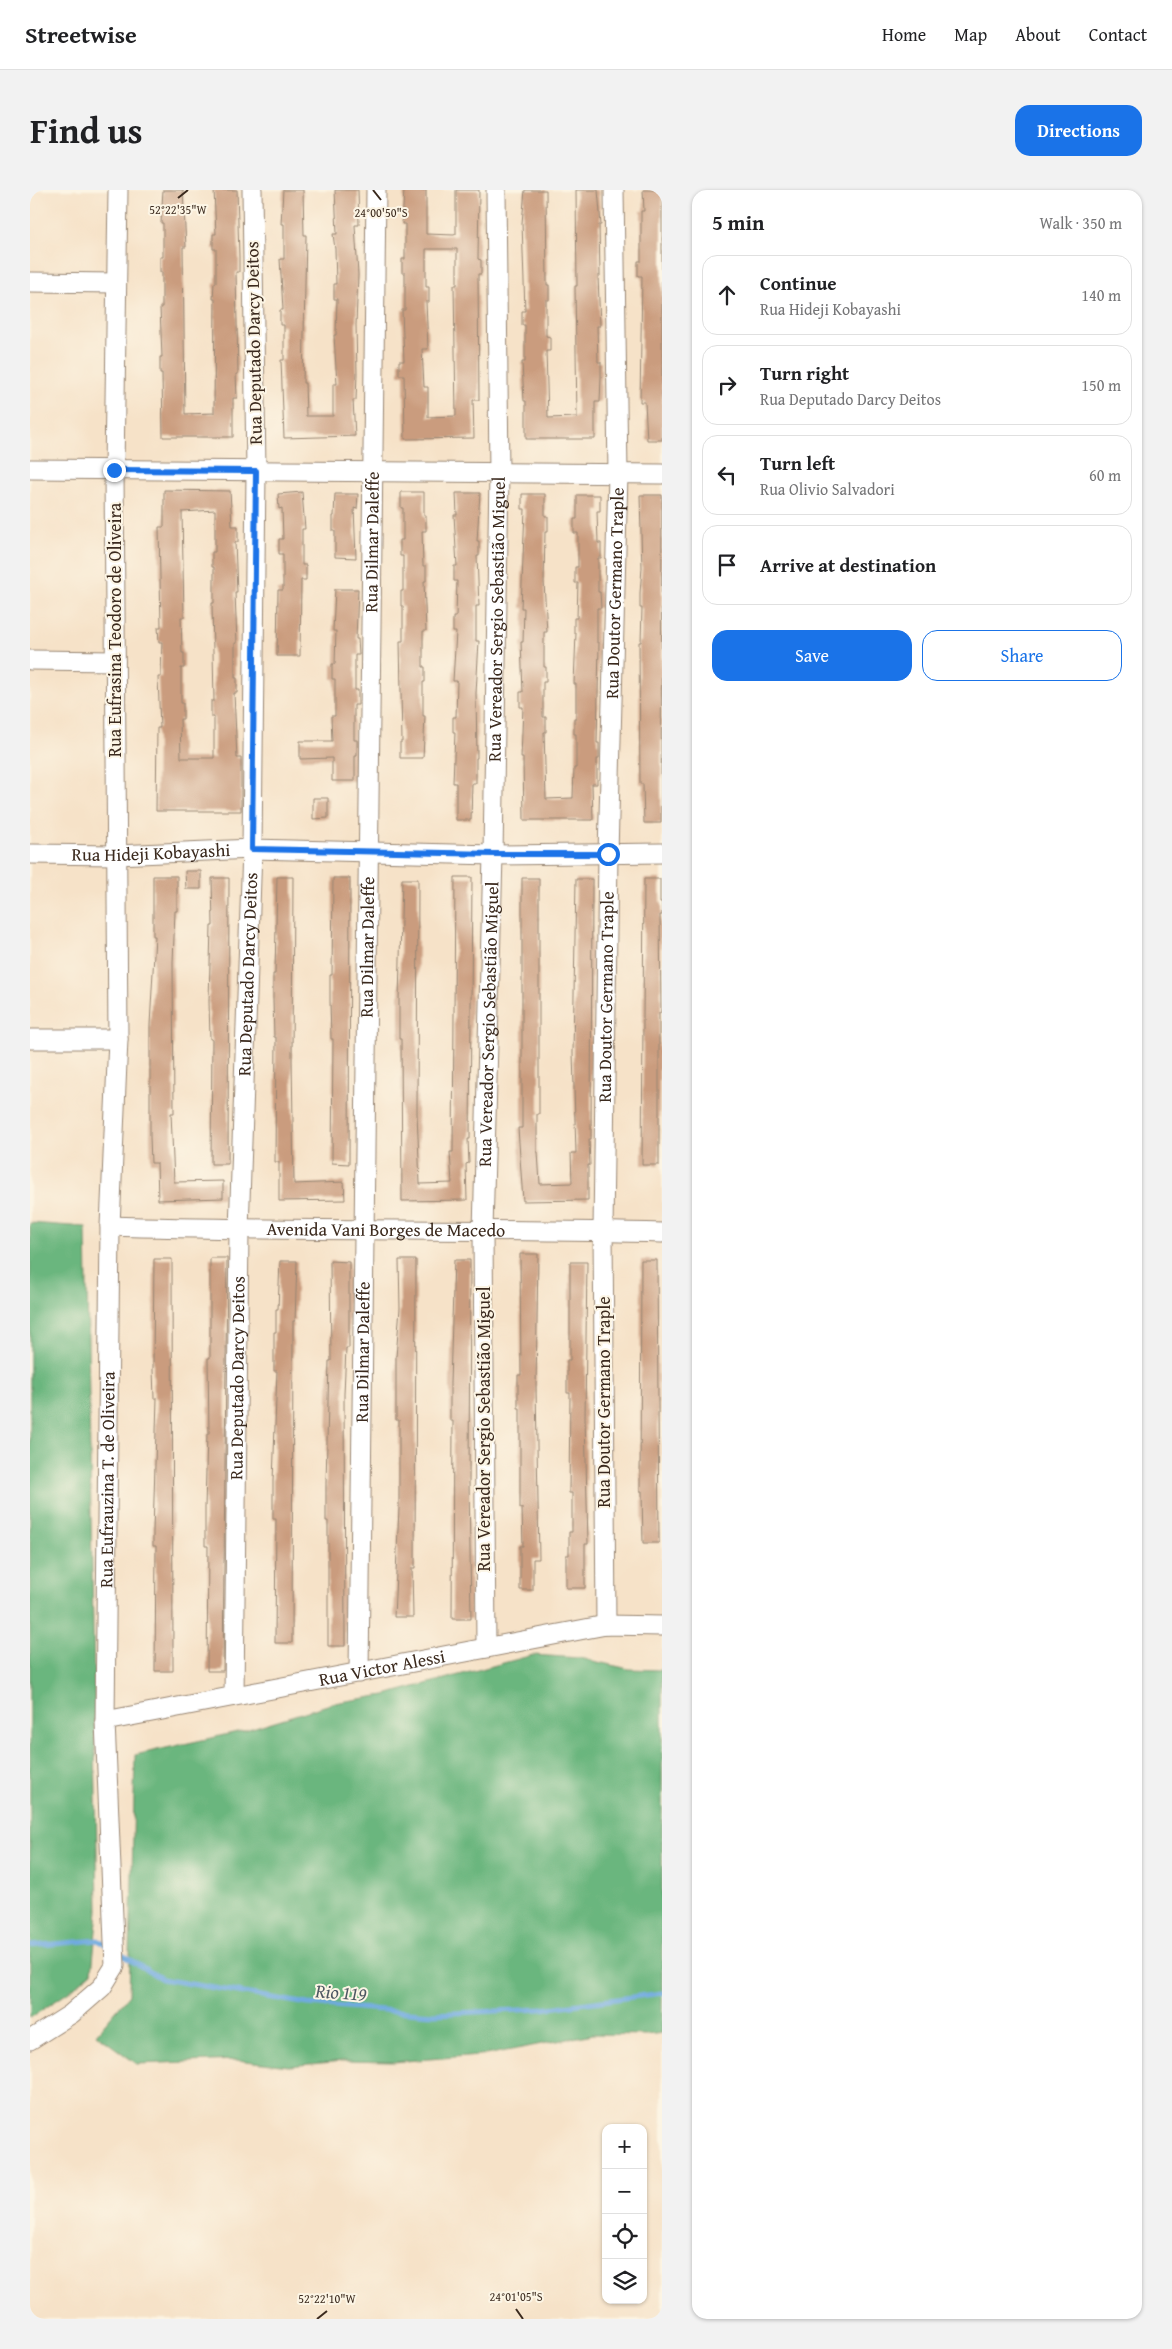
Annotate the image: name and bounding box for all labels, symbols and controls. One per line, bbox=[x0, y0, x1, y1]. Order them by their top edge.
text: Streetwise bbox=[25, 17, 137, 52]
text: Home bbox=[882, 21, 926, 48]
text: Map bbox=[954, 21, 987, 48]
text: About bbox=[1015, 21, 1061, 48]
text: Contact bbox=[1089, 21, 1147, 48]
text: Find us bbox=[30, 105, 143, 156]
button: Directions bbox=[1015, 105, 1142, 156]
text: 52°22'35"W bbox=[149, 201, 208, 218]
text: 24°00'50"S bbox=[354, 204, 408, 221]
text: 5 min bbox=[712, 207, 764, 238]
text: Walk · 350 m bbox=[1039, 211, 1122, 235]
street label: Rua Deputado Darcy Deitos bbox=[238, 241, 269, 445]
text: Continue bbox=[760, 269, 837, 297]
icon: ahead bbox=[713, 281, 741, 309]
text: 140 m bbox=[1081, 283, 1121, 307]
text: Rua Hideji Kobayashi bbox=[760, 297, 901, 321]
text: Turn right bbox=[760, 359, 849, 387]
icon: right bbox=[713, 371, 741, 399]
text: 150 m bbox=[1081, 373, 1121, 397]
text: Rua Deputado Darcy Deitos bbox=[760, 387, 941, 411]
text: Turn left bbox=[760, 449, 835, 477]
route end bbox=[103, 459, 126, 482]
icon: left bbox=[713, 461, 741, 489]
text: 60 m bbox=[1089, 463, 1121, 487]
street label: Rua Dilmar Daleffe bbox=[357, 471, 386, 613]
street label: Rua Vereador Sergio Sebastião Miguel bbox=[480, 476, 512, 762]
text: Rua Olivio Salvadori bbox=[760, 477, 895, 501]
street label: Rua Doutor Germano Traple bbox=[598, 487, 631, 699]
street label: Rua Eufrasina Teodoro de Oliveira bbox=[101, 502, 128, 757]
icon: arrive bbox=[713, 551, 741, 579]
text: Arrive at destination bbox=[760, 551, 936, 579]
button: Save bbox=[712, 630, 912, 681]
button: Share bbox=[922, 630, 1122, 681]
street label: Rua Hideji Kobayashi bbox=[71, 836, 231, 868]
route start bbox=[597, 843, 620, 866]
street label: Rua Deputado Darcy Deitos bbox=[230, 872, 264, 1076]
street label: Rua Dilmar Daleffe bbox=[353, 876, 381, 1018]
street label: Rua Vereador Sergio Sebastião Miguel bbox=[471, 881, 505, 1167]
street label: Rua Doutor Germano Traple bbox=[591, 891, 621, 1103]
street label: Avenida Vani Borges de Macedo bbox=[267, 1215, 505, 1243]
street label: Rua Deputado Darcy Deitos bbox=[222, 1276, 252, 1480]
street label: Rua Dilmar Daleffe bbox=[348, 1281, 376, 1423]
street label: Rua Vereador Sergio Sebastião Miguel bbox=[470, 1286, 497, 1572]
street label: Rua Doutor Germano Traple bbox=[590, 1296, 617, 1508]
street label: Rua Eufrauzina T. de Oliveira bbox=[92, 1371, 122, 1588]
street label: Rua Victor Alessi bbox=[316, 1642, 447, 1693]
water label: Rio 119 bbox=[314, 1976, 367, 2008]
map controls bbox=[602, 2124, 647, 2304]
button: + bbox=[602, 2124, 647, 2169]
button: − bbox=[602, 2169, 647, 2214]
button: locate bbox=[602, 2214, 647, 2259]
button: layers bbox=[602, 2259, 647, 2304]
text: 24°01'05"S bbox=[489, 2288, 543, 2305]
text: 52°22'10"W bbox=[298, 2290, 357, 2307]

